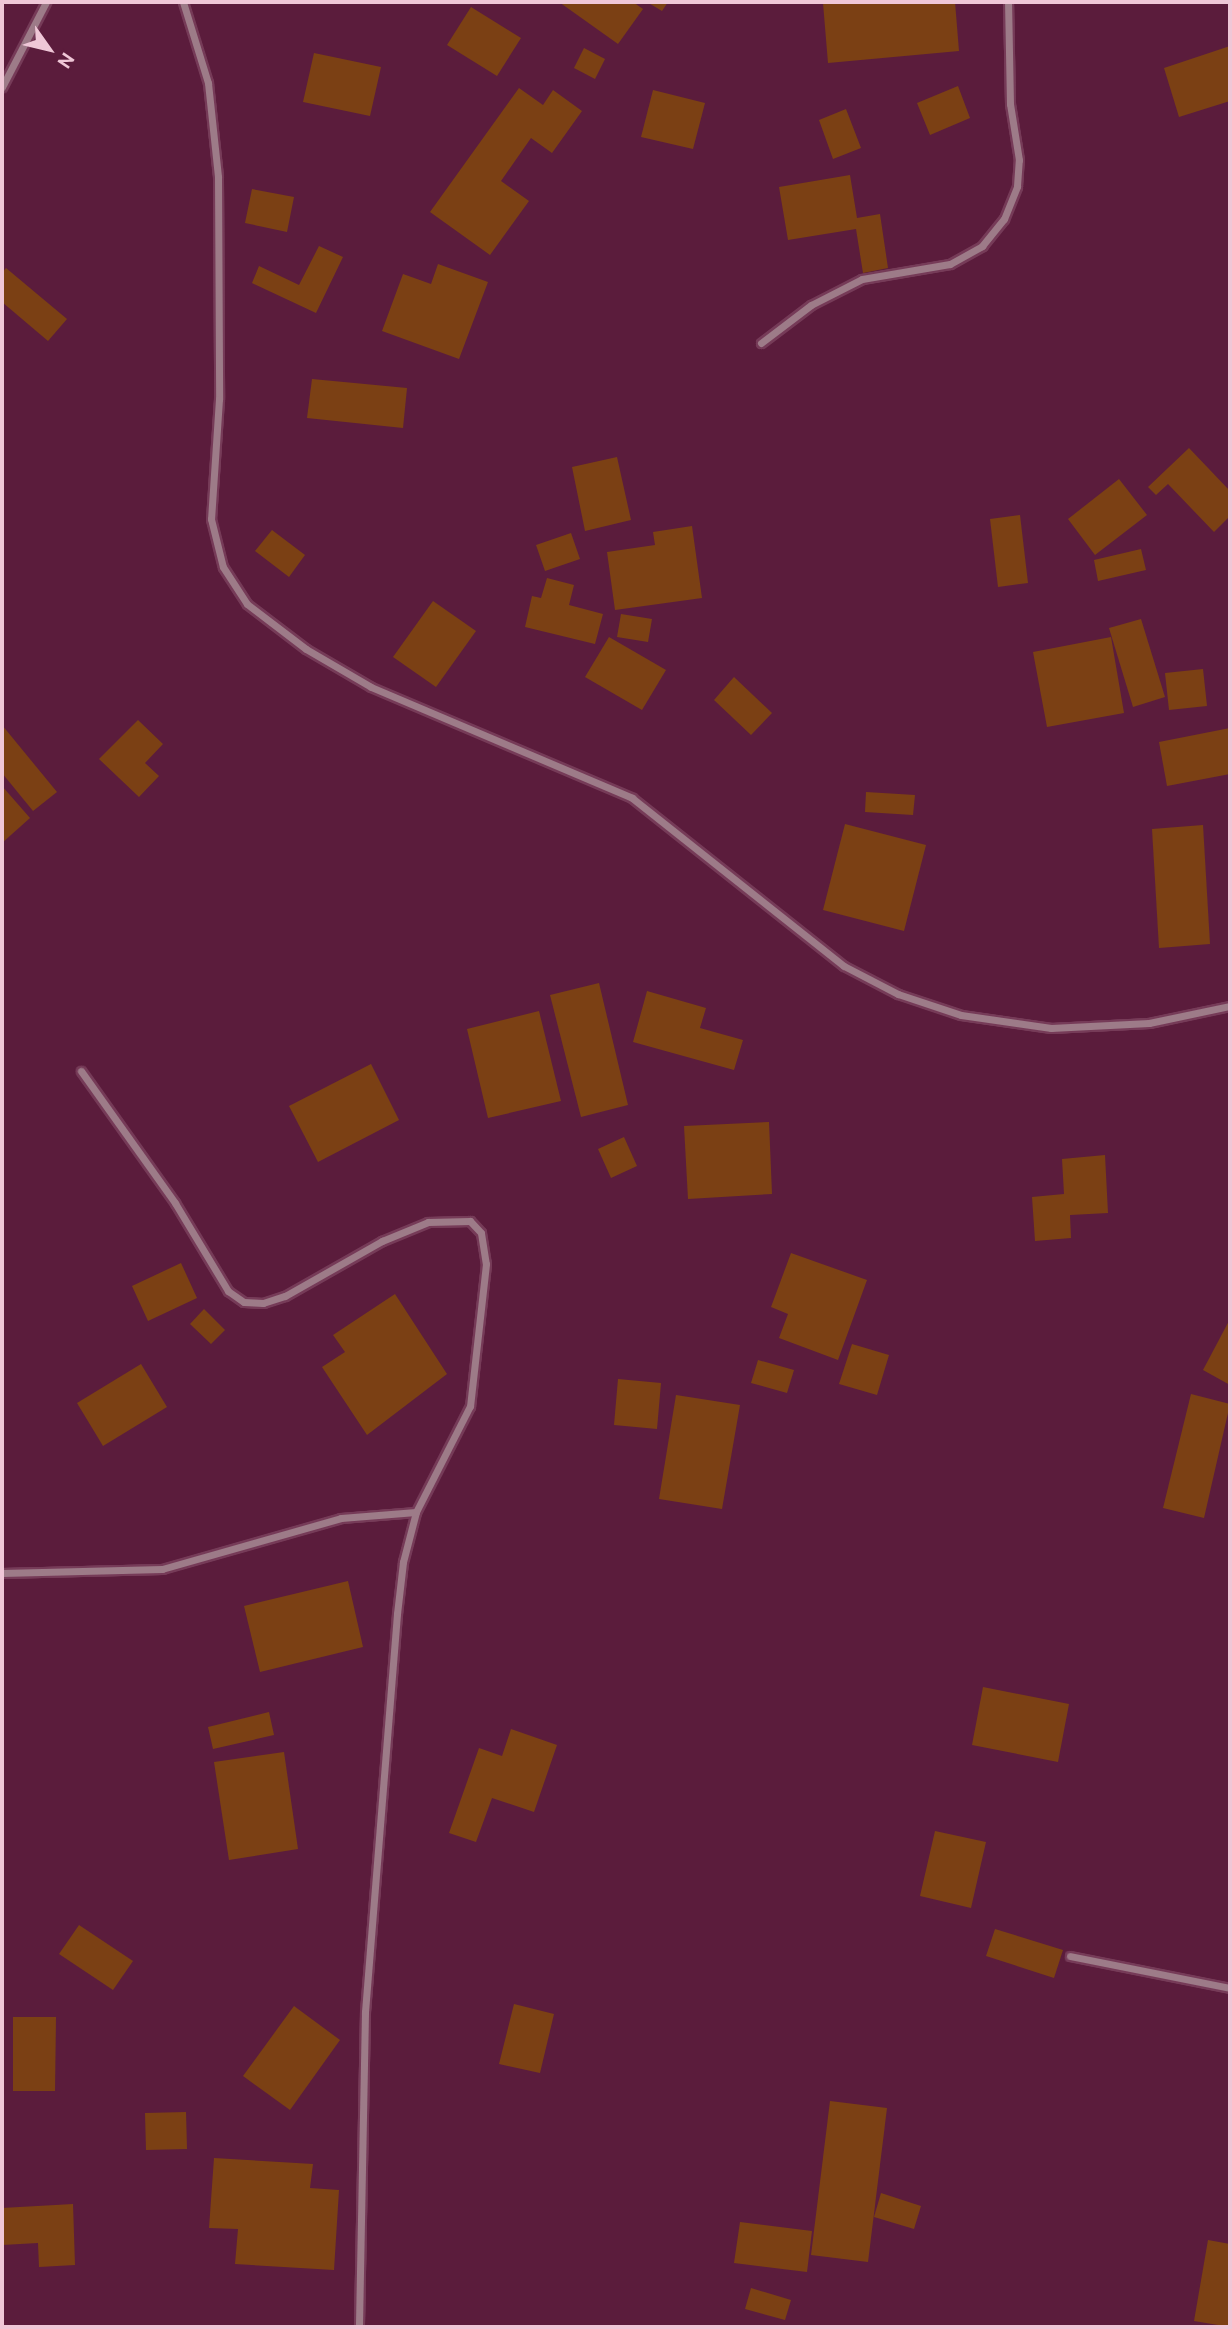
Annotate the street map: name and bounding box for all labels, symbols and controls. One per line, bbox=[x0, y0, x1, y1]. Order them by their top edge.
north arrow bbox=[14, 14, 84, 84]
text: N bbox=[53, 49, 79, 73]

